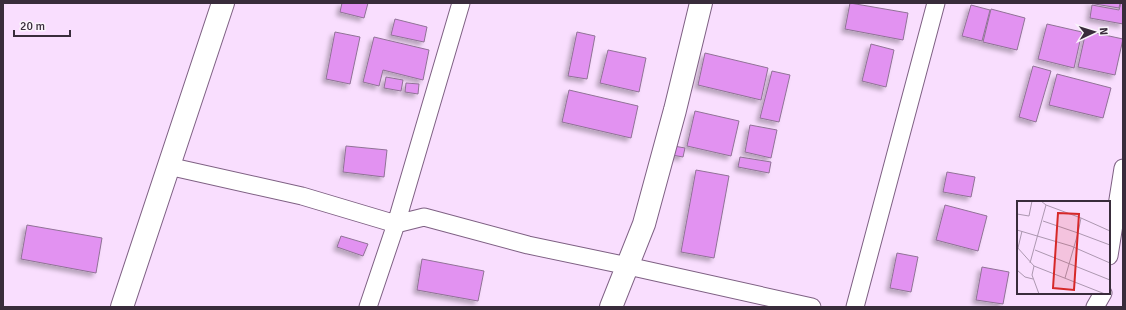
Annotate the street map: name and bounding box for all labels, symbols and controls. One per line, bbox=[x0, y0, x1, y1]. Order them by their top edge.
scale bar bbox=[14, 12, 70, 38]
north arrow bbox=[1074, 12, 1114, 52]
text: 20 m bbox=[20, 19, 45, 34]
text: N bbox=[1097, 27, 1110, 36]
inset map bbox=[1017, 201, 1110, 294]

